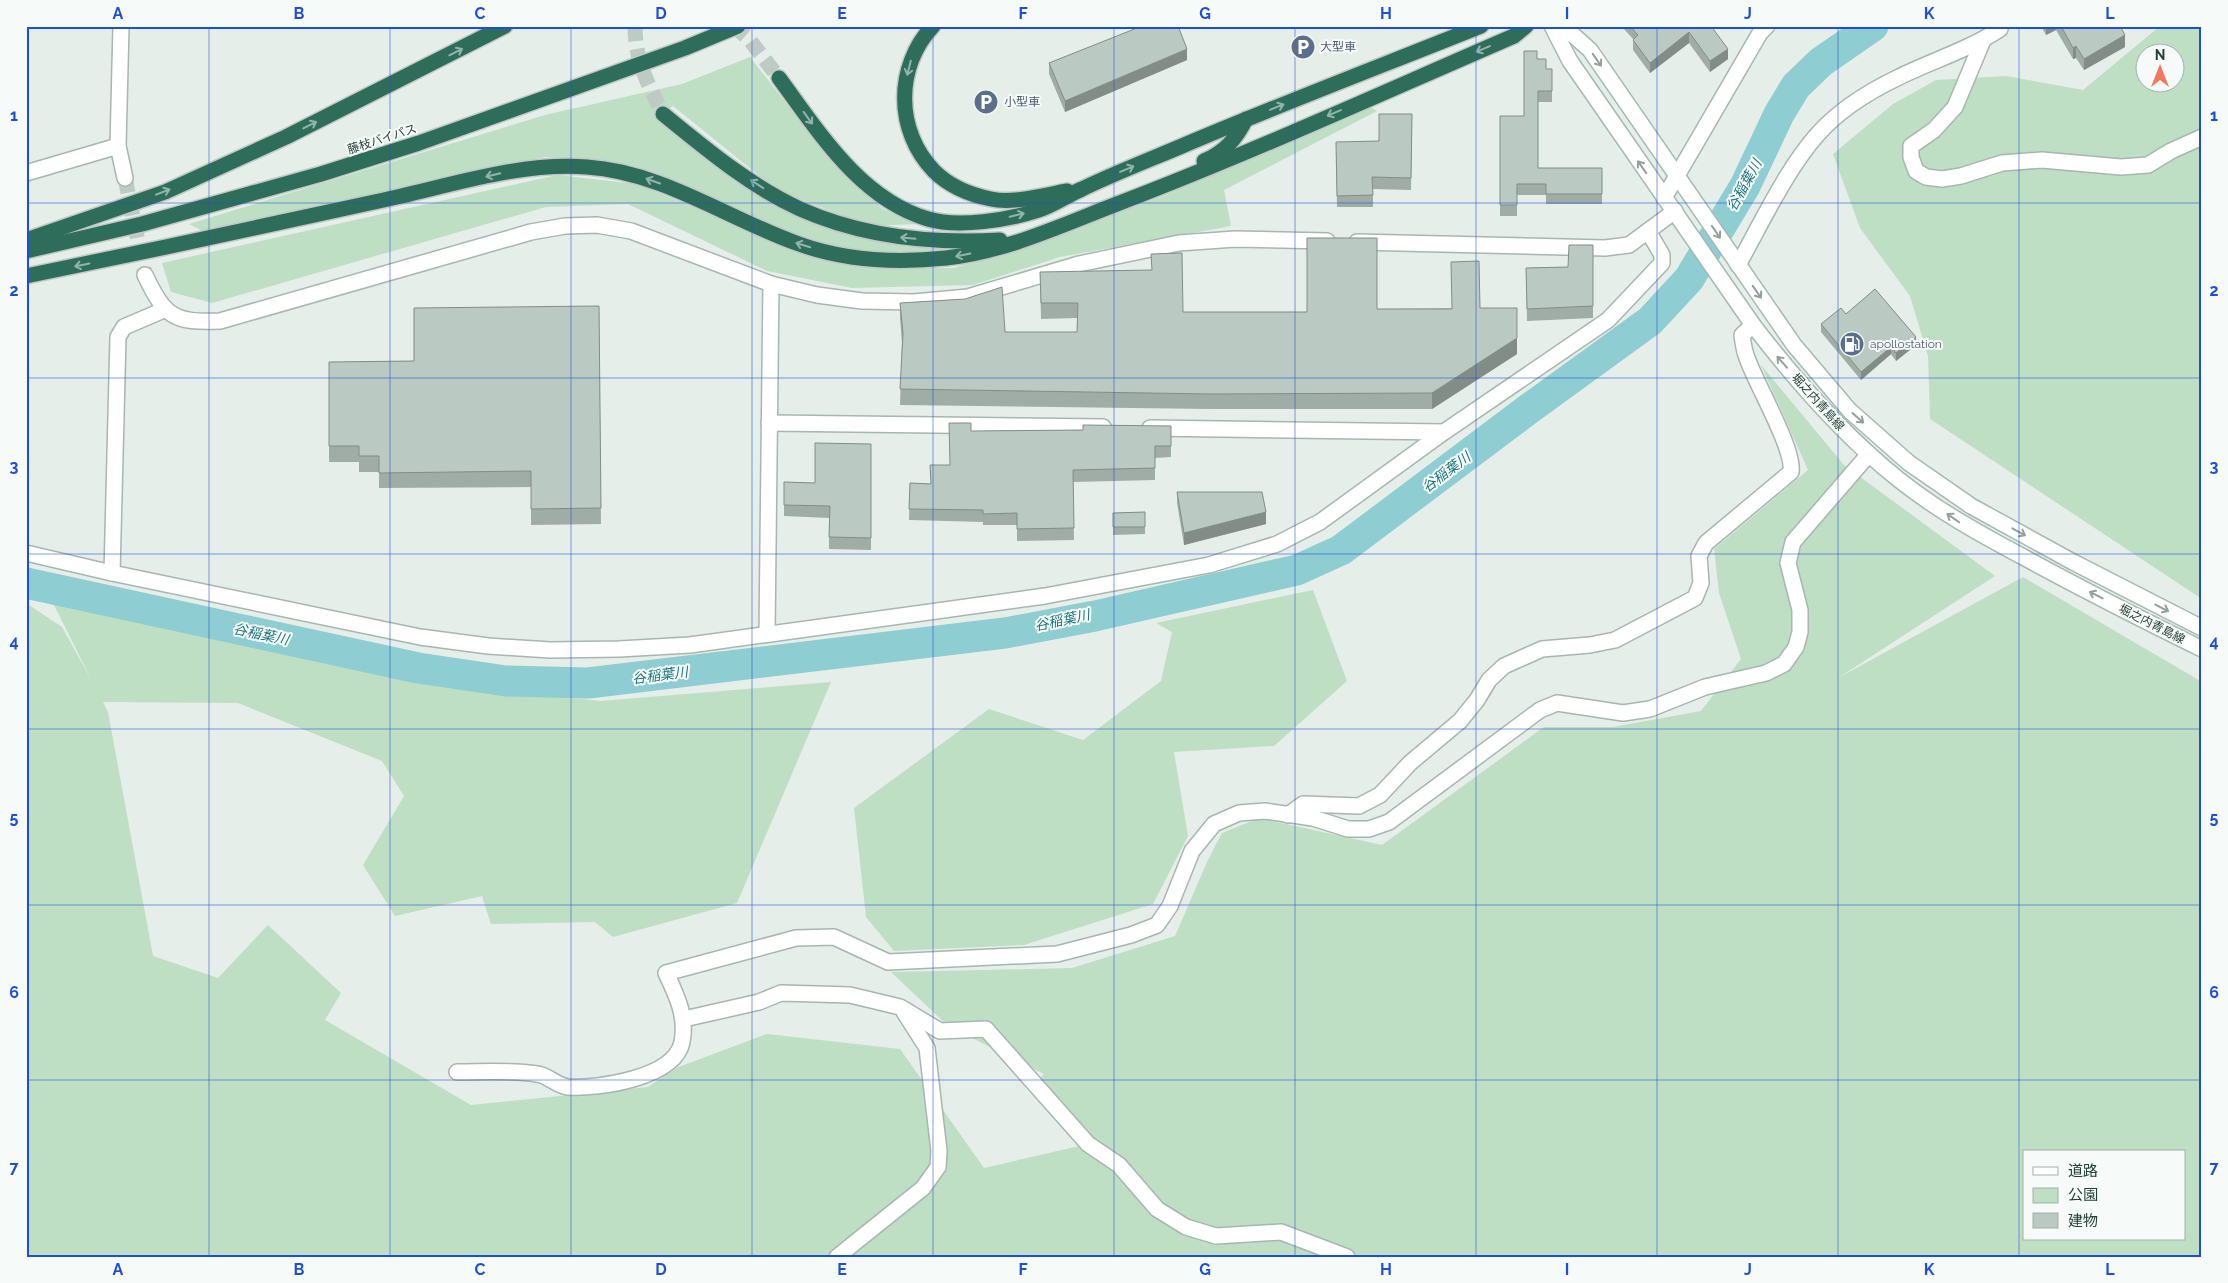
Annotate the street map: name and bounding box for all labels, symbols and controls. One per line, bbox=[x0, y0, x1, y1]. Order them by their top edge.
text: A bbox=[113, 4, 124, 23]
text: B bbox=[294, 4, 305, 23]
text: C bbox=[475, 4, 486, 23]
text: D bbox=[655, 4, 667, 23]
text: E bbox=[837, 4, 847, 23]
text: F bbox=[1018, 4, 1028, 23]
text: G bbox=[1199, 4, 1211, 23]
text: H bbox=[1380, 4, 1392, 23]
text: I bbox=[1565, 4, 1569, 23]
text: J bbox=[1744, 4, 1752, 23]
text: K bbox=[1924, 4, 1935, 23]
text: L bbox=[2105, 4, 2115, 23]
parking icon: 大型車 bbox=[1290, 34, 1316, 60]
place label: 大型車 bbox=[1320, 40, 1356, 54]
north arrow bbox=[2136, 42, 2186, 92]
one-way arrow bbox=[1476, 44, 1491, 54]
one-way arrow bbox=[448, 47, 463, 57]
text: N bbox=[2155, 47, 2165, 63]
one-way arrow bbox=[1592, 53, 1602, 67]
one-way arrow bbox=[903, 59, 913, 75]
parking icon: 小型車 bbox=[973, 89, 999, 115]
place label: 小型車 bbox=[1004, 95, 1040, 109]
one-way arrow bbox=[1269, 101, 1284, 111]
text: 1 bbox=[10, 106, 18, 125]
text: 1 bbox=[2210, 106, 2218, 125]
one-way arrow bbox=[1327, 109, 1342, 119]
one-way arrow bbox=[803, 111, 813, 125]
one-way arrow bbox=[303, 119, 318, 129]
street label: 藤枝バイパス bbox=[346, 121, 418, 157]
water label: 谷稲葉川 bbox=[1723, 155, 1766, 213]
one-way arrow bbox=[1637, 160, 1647, 174]
one-way arrow bbox=[1119, 164, 1134, 174]
one-way arrow bbox=[486, 171, 502, 180]
one-way arrow bbox=[646, 176, 662, 185]
one-way arrow bbox=[750, 179, 764, 189]
one-way arrow bbox=[155, 187, 170, 196]
one-way arrow bbox=[1008, 210, 1024, 219]
one-way arrow bbox=[1711, 225, 1721, 239]
one-way arrow bbox=[901, 234, 917, 243]
one-way arrow bbox=[795, 240, 811, 249]
one-way arrow bbox=[956, 251, 972, 260]
one-way arrow bbox=[74, 260, 90, 270]
text: 2 bbox=[9, 281, 19, 300]
text: 2 bbox=[2209, 281, 2219, 300]
one-way arrow bbox=[1752, 284, 1762, 298]
fuel station icon: apollostation bbox=[1839, 331, 1865, 357]
place label: apollostation bbox=[1870, 337, 1942, 351]
one-way arrow bbox=[1776, 356, 1788, 369]
street label: 堀之内青島線 bbox=[1789, 371, 1847, 433]
one-way arrow bbox=[1851, 412, 1864, 423]
water label: 谷稲葉川 bbox=[1419, 448, 1475, 495]
text: 3 bbox=[10, 457, 19, 476]
text: 3 bbox=[2210, 457, 2219, 476]
one-way arrow bbox=[1946, 513, 1960, 523]
one-way arrow bbox=[2011, 527, 2026, 537]
one-way arrow bbox=[2089, 590, 2104, 600]
street label: 堀之内青島線 bbox=[2117, 601, 2187, 647]
one-way arrow bbox=[2154, 604, 2169, 613]
water label: 谷稲葉川 bbox=[1033, 606, 1093, 634]
water label: 谷稲葉川 bbox=[232, 620, 292, 648]
text: 4 bbox=[9, 632, 19, 651]
text: 4 bbox=[2209, 632, 2219, 651]
water label: 谷稲葉川 bbox=[631, 663, 691, 686]
text: 5 bbox=[10, 808, 19, 827]
text: 5 bbox=[2210, 808, 2219, 827]
text: 6 bbox=[9, 983, 19, 1002]
text: 6 bbox=[2209, 983, 2219, 1002]
legend bbox=[2023, 1150, 2186, 1240]
text: 7 bbox=[10, 1158, 19, 1177]
text: 7 bbox=[2210, 1158, 2219, 1177]
text: 道路 bbox=[2068, 1162, 2098, 1180]
text: 公園 bbox=[2068, 1186, 2098, 1204]
text: 建物 bbox=[2068, 1212, 2098, 1230]
text: A bbox=[113, 1260, 124, 1279]
text: B bbox=[294, 1260, 305, 1279]
text: C bbox=[475, 1260, 486, 1279]
text: D bbox=[655, 1260, 667, 1279]
text: E bbox=[837, 1260, 847, 1279]
text: F bbox=[1018, 1260, 1028, 1279]
text: G bbox=[1199, 1260, 1211, 1279]
text: H bbox=[1380, 1260, 1392, 1279]
text: I bbox=[1565, 1260, 1569, 1279]
text: J bbox=[1744, 1260, 1752, 1279]
text: K bbox=[1924, 1260, 1935, 1279]
text: L bbox=[2105, 1260, 2115, 1279]

